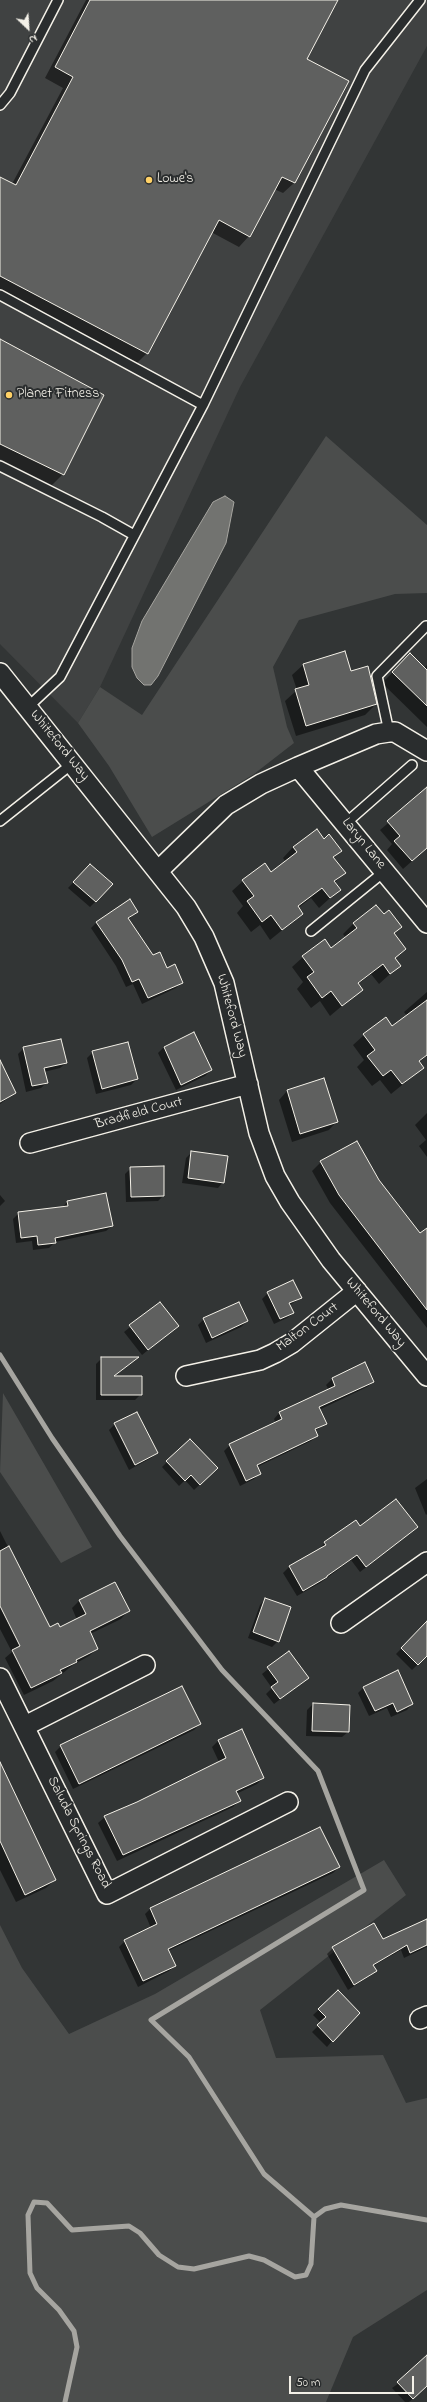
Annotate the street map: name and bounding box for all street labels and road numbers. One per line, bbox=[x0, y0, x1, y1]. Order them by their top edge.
street label: Whiteford Way bbox=[25, 707, 93, 785]
street label: Laryn Lane bbox=[337, 815, 389, 873]
street label: Whiteford Way bbox=[212, 972, 250, 1060]
street label: Bradfield Court bbox=[93, 1094, 185, 1134]
street label: Whiteford Way bbox=[341, 1275, 409, 1351]
street label: Malton Court bbox=[274, 1300, 342, 1356]
street label: Saluda Springs Road bbox=[42, 1774, 114, 1892]

